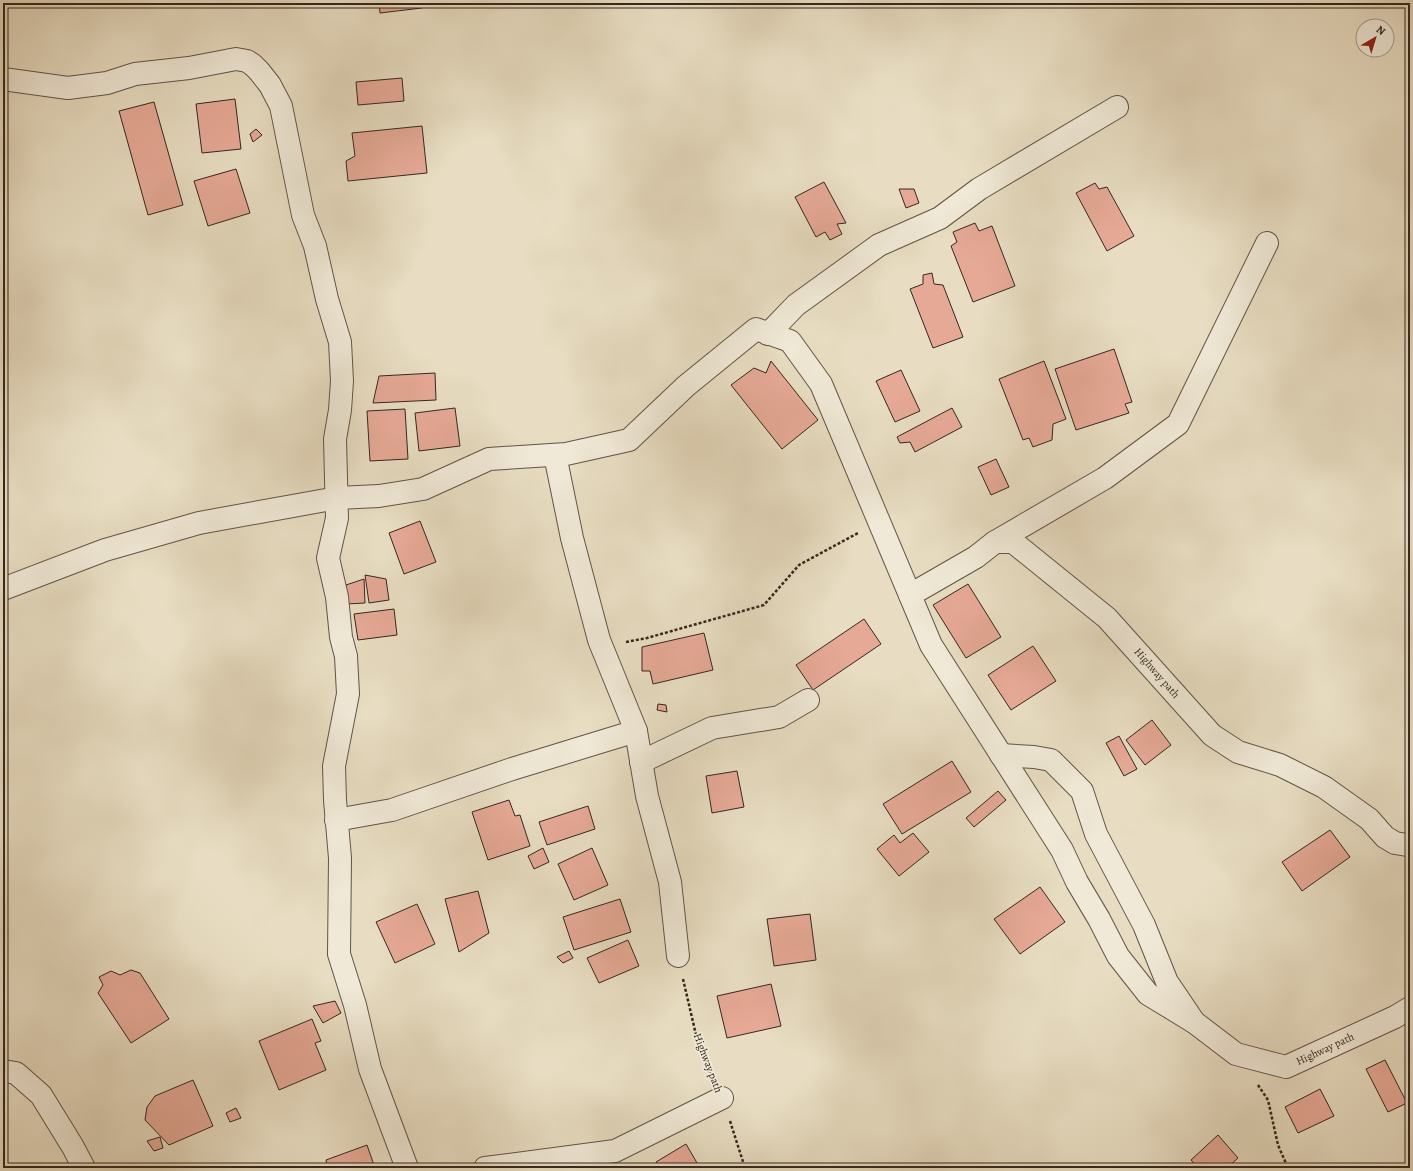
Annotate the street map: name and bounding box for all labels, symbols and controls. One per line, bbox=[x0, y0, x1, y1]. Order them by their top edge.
north arrow bbox=[1355, 18, 1395, 58]
text: N bbox=[1373, 22, 1389, 39]
street label: Highway path bbox=[1131, 645, 1183, 702]
street label: Highway path bbox=[1294, 1029, 1357, 1069]
street label: Highway path bbox=[690, 1031, 726, 1095]

